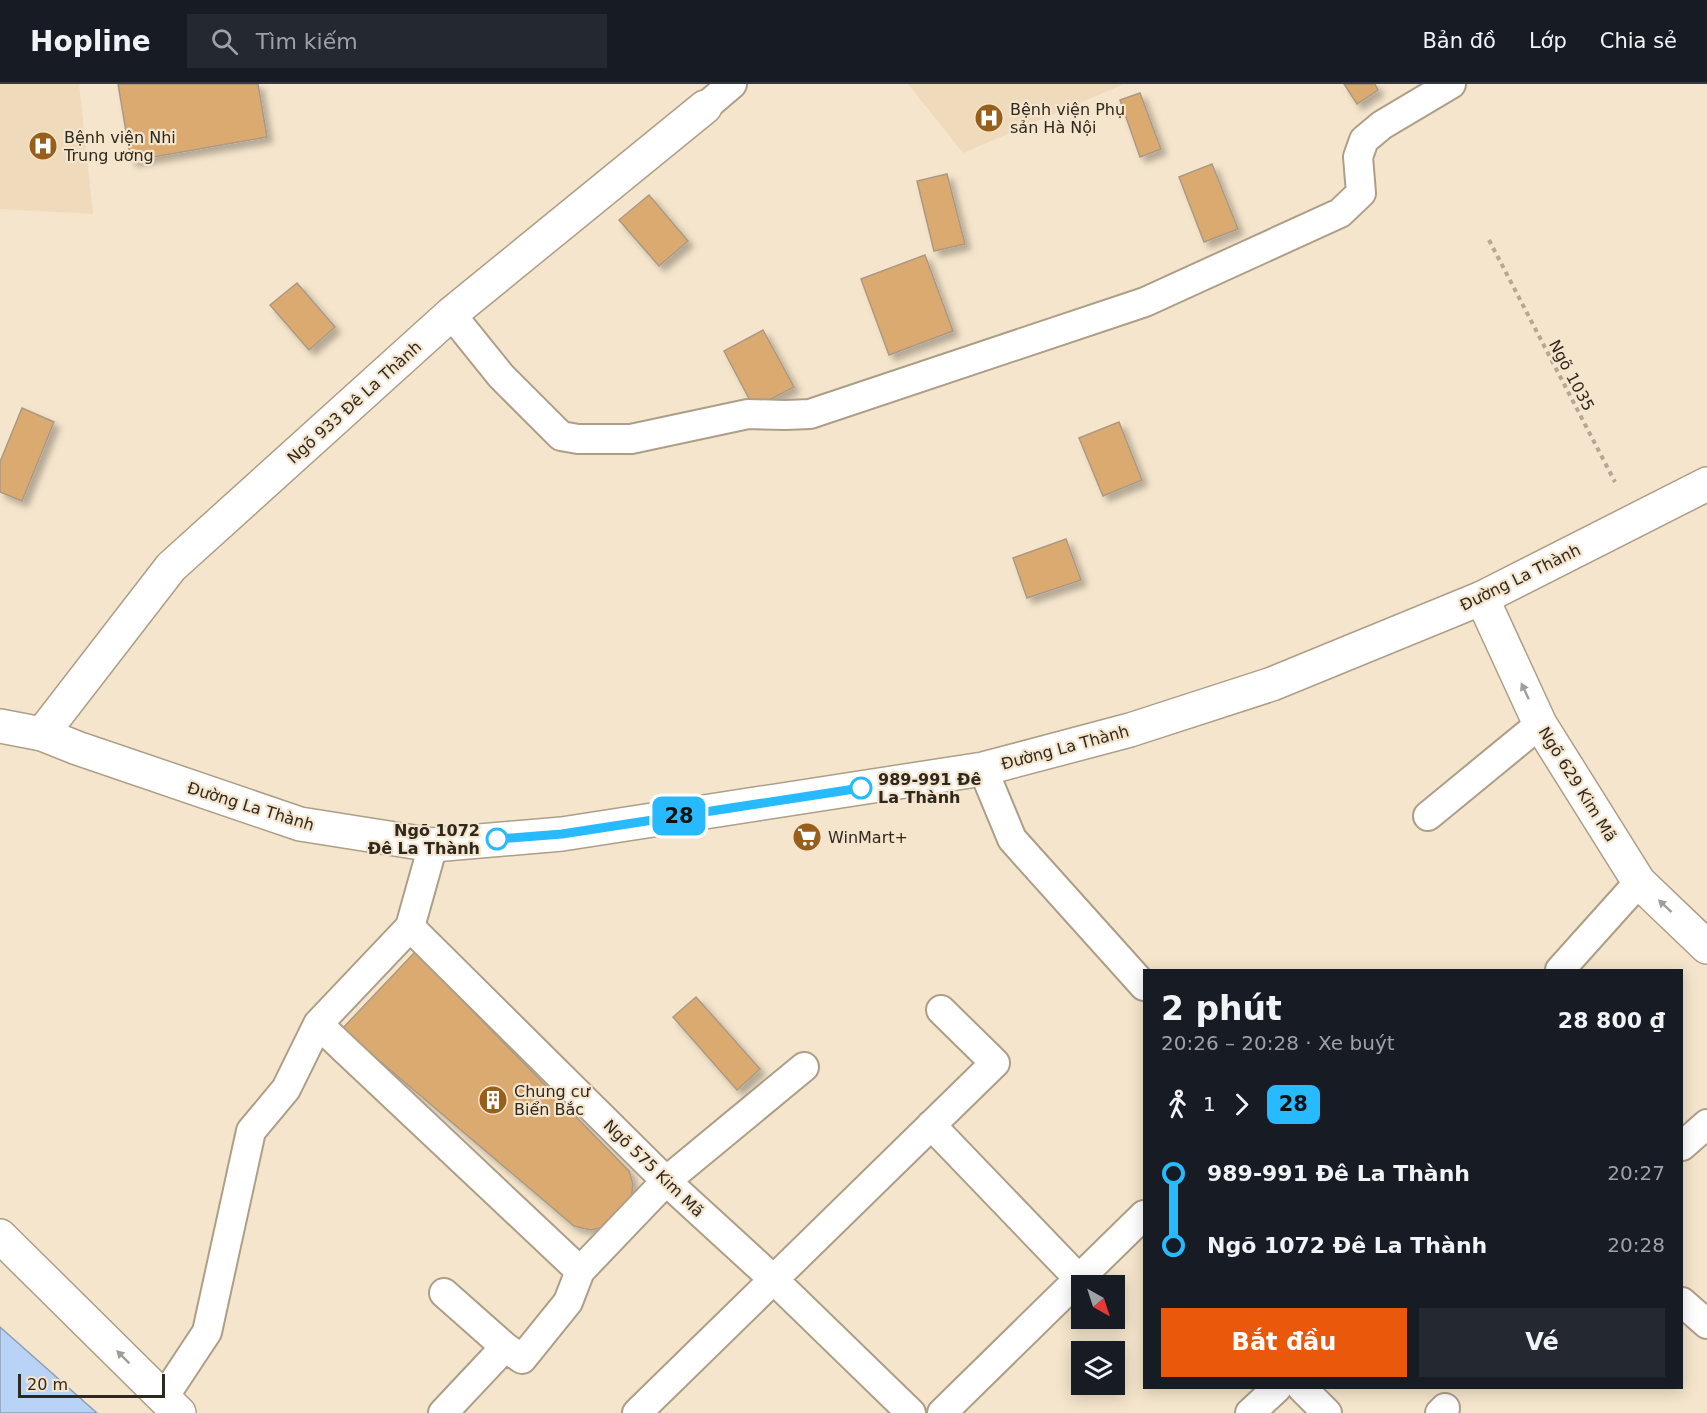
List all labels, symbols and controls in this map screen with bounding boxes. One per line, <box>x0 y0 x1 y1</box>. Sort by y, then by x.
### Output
search box <box>187 14 607 68</box>
text: Hopline <box>30 25 151 58</box>
icon: search <box>208 25 241 58</box>
text: Tìm kiếm <box>256 29 358 54</box>
text: Bản đồ <box>1422 29 1496 53</box>
text: Lớp <box>1529 29 1567 53</box>
text: Chia sẻ <box>1600 29 1677 53</box>
place label: Bệnh viện Phụ sản Hà Nội <box>1010 100 1125 137</box>
hospital icon: Bệnh viện Phụ sản Hà Nội <box>973 102 1005 134</box>
place label: Bệnh viện Nhi Trung ương <box>63 128 176 165</box>
hospital icon: Bệnh viện Nhi Trung ương <box>27 130 59 162</box>
street label: Ngõ 1035 <box>1545 336 1598 414</box>
street label: Ngõ 933 Đê La Thành <box>283 337 425 468</box>
street label: Đường La Thành <box>1457 540 1583 615</box>
one-way arrow <box>1521 682 1530 699</box>
street label: Đường La Thành <box>999 721 1131 774</box>
street label: Ngõ 629 Kim Mã <box>1535 723 1621 845</box>
place label: 989-991 Đê La Thành <box>878 770 981 807</box>
marker: 989-991 Đê La Thành <box>850 777 872 799</box>
street label: Đường La Thành <box>185 778 317 835</box>
line badge: 28 <box>652 796 706 836</box>
text: 28 <box>664 804 694 828</box>
place label: Ngõ 1072 Đê La Thành <box>368 821 480 858</box>
supermarket icon: WinMart+ <box>791 821 823 853</box>
marker: Ngõ 1072 Đê La Thành <box>486 828 508 850</box>
place label: WinMart+ <box>828 828 908 847</box>
one-way arrow <box>1658 900 1672 914</box>
text: 2 phút <box>1161 989 1282 1028</box>
text: 28 800 ₫ <box>1558 1008 1665 1033</box>
text: 20:26 – 20:28 · Xe buýt <box>1161 1031 1395 1055</box>
place label: Chung cư Biển Bắc <box>514 1082 591 1119</box>
building icon: Chung cư Biển Bắc <box>477 1084 509 1116</box>
icon: walk <box>1161 1088 1194 1121</box>
icon: forward <box>1225 1088 1258 1121</box>
text: 1 <box>1203 1092 1216 1116</box>
text: 28 <box>1279 1092 1308 1116</box>
street label: Ngõ 575 Kim Mã <box>600 1116 708 1221</box>
text: 989-991 Đê La Thành <box>1207 1161 1470 1186</box>
text: 20:27 <box>1607 1161 1665 1185</box>
text: Ngõ 1072 Đê La Thành <box>1207 1233 1487 1258</box>
text: 20:28 <box>1607 1233 1665 1257</box>
north arrow <box>1071 1275 1125 1329</box>
map controls <box>1071 1275 1125 1395</box>
button: Bắt đầu <box>1161 1308 1407 1377</box>
button: Vé <box>1419 1308 1665 1377</box>
button: layers <box>1071 1341 1125 1395</box>
one-way arrow <box>115 1350 130 1364</box>
scale bar <box>18 1371 165 1398</box>
text: 20 m <box>27 1375 68 1394</box>

